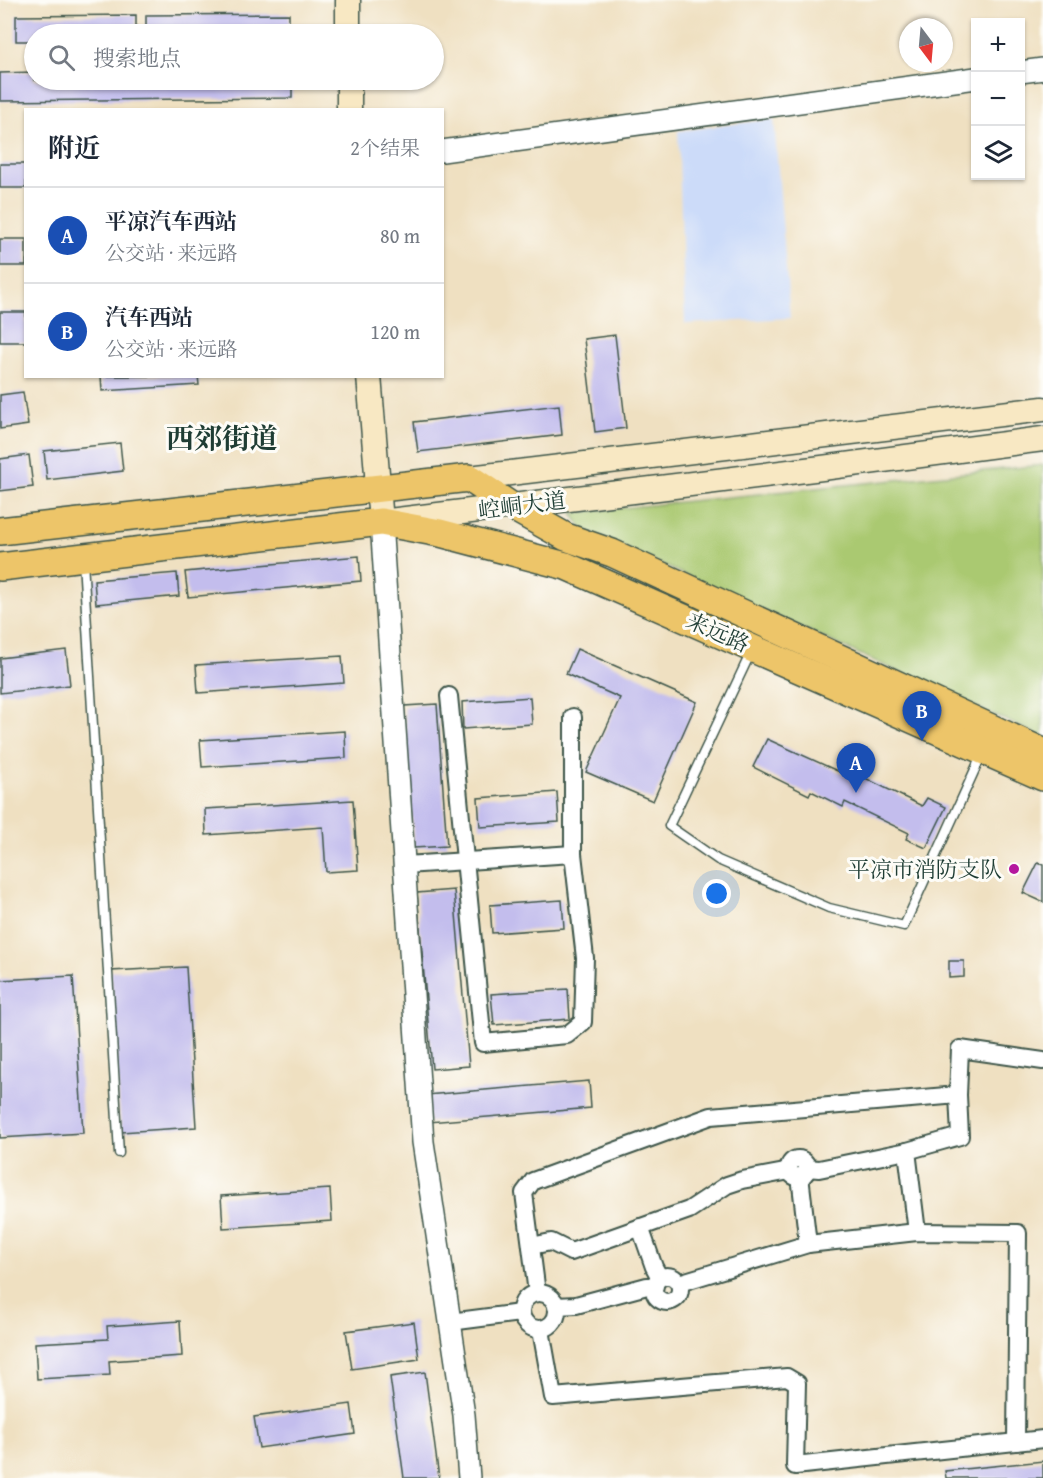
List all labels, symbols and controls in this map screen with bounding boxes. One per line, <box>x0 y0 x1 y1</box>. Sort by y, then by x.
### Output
north arrow <box>899 18 953 72</box>
map controls <box>971 18 1025 180</box>
button: + <box>971 18 1025 72</box>
search box <box>24 24 444 90</box>
icon: search <box>45 41 78 74</box>
text: 搜索地点 <box>93 42 181 74</box>
button: − <box>971 72 1025 126</box>
button: layers <box>971 126 1025 180</box>
text: 附近 <box>48 128 100 167</box>
text: 2个结果 <box>350 133 420 162</box>
text: 平凉汽车西站 <box>105 205 237 237</box>
text: A <box>61 221 74 250</box>
text: 80 m <box>380 221 420 250</box>
text: 公交站 · 来远路 <box>105 238 237 267</box>
text: 汽车西站 <box>105 301 193 333</box>
text: B <box>61 317 74 346</box>
text: 120 m <box>370 317 420 346</box>
text: 公交站 · 来远路 <box>105 334 237 363</box>
district label: 西郊街道 <box>166 417 278 458</box>
street label: 崆峒大道 <box>476 484 568 526</box>
street label: 来远路 <box>681 604 755 660</box>
pin: B <box>902 692 942 741</box>
pin: A <box>836 744 876 793</box>
place label: 平凉市消防支队 <box>848 853 1002 885</box>
marker: 平凉市消防支队 <box>1007 862 1021 876</box>
your location <box>702 879 731 908</box>

